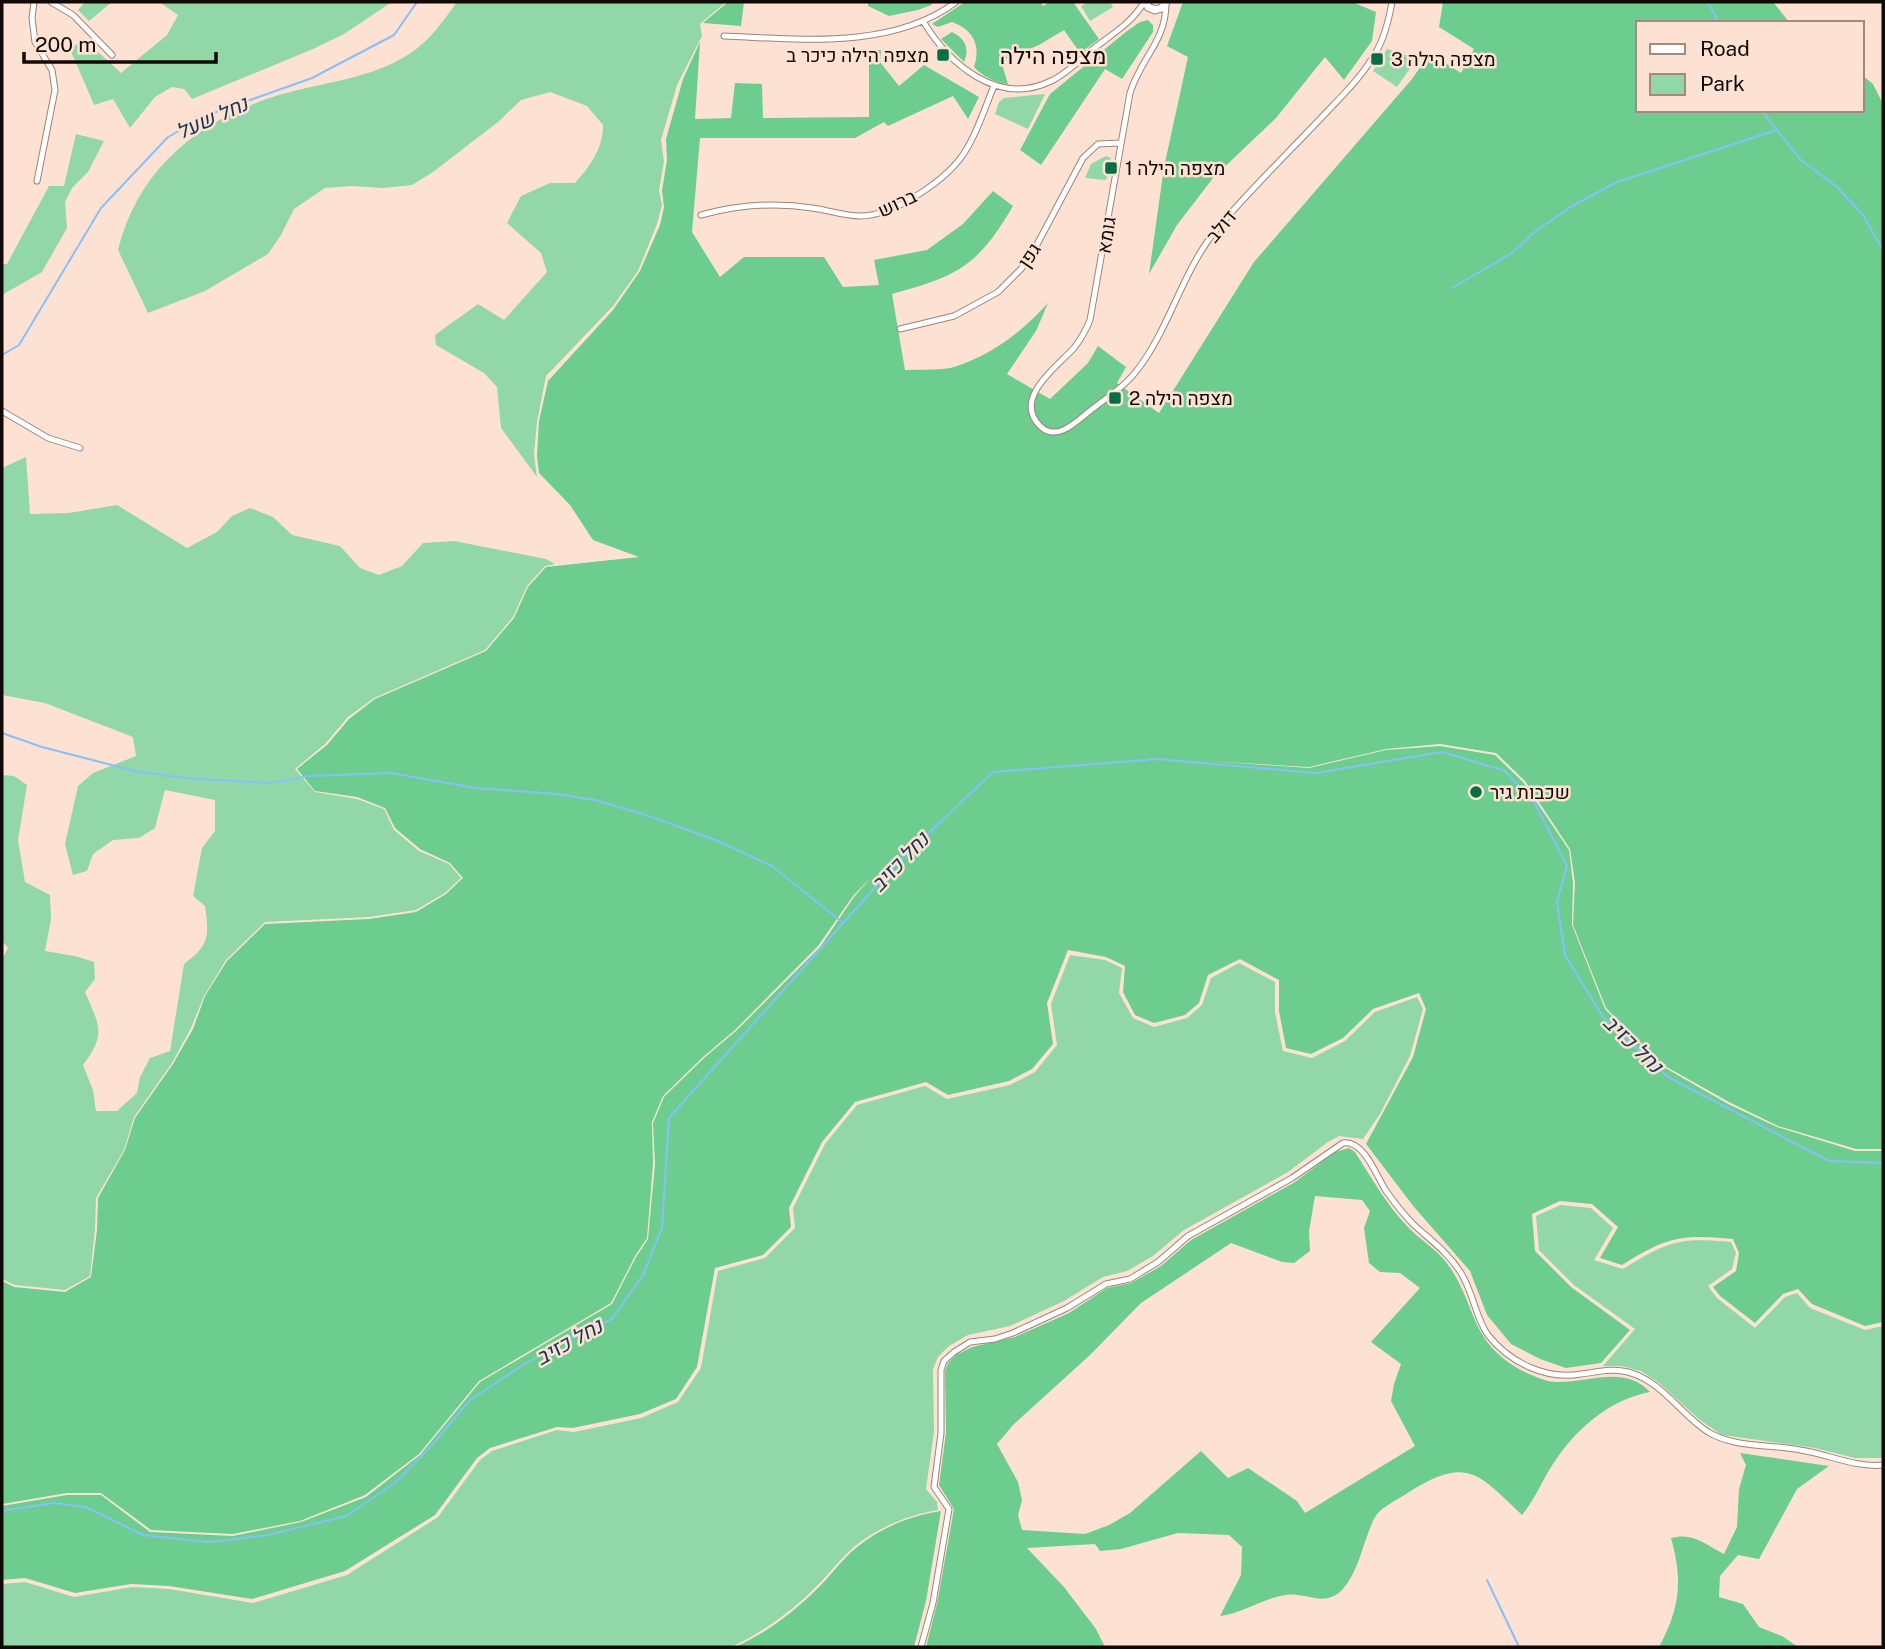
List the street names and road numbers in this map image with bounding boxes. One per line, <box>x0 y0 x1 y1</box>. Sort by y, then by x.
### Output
street label: ברוש <box>874 185 920 221</box>
street label: דולב <box>1201 205 1241 247</box>
street label: גומא <box>1092 215 1120 255</box>
street label: גפן <box>1013 239 1045 271</box>

